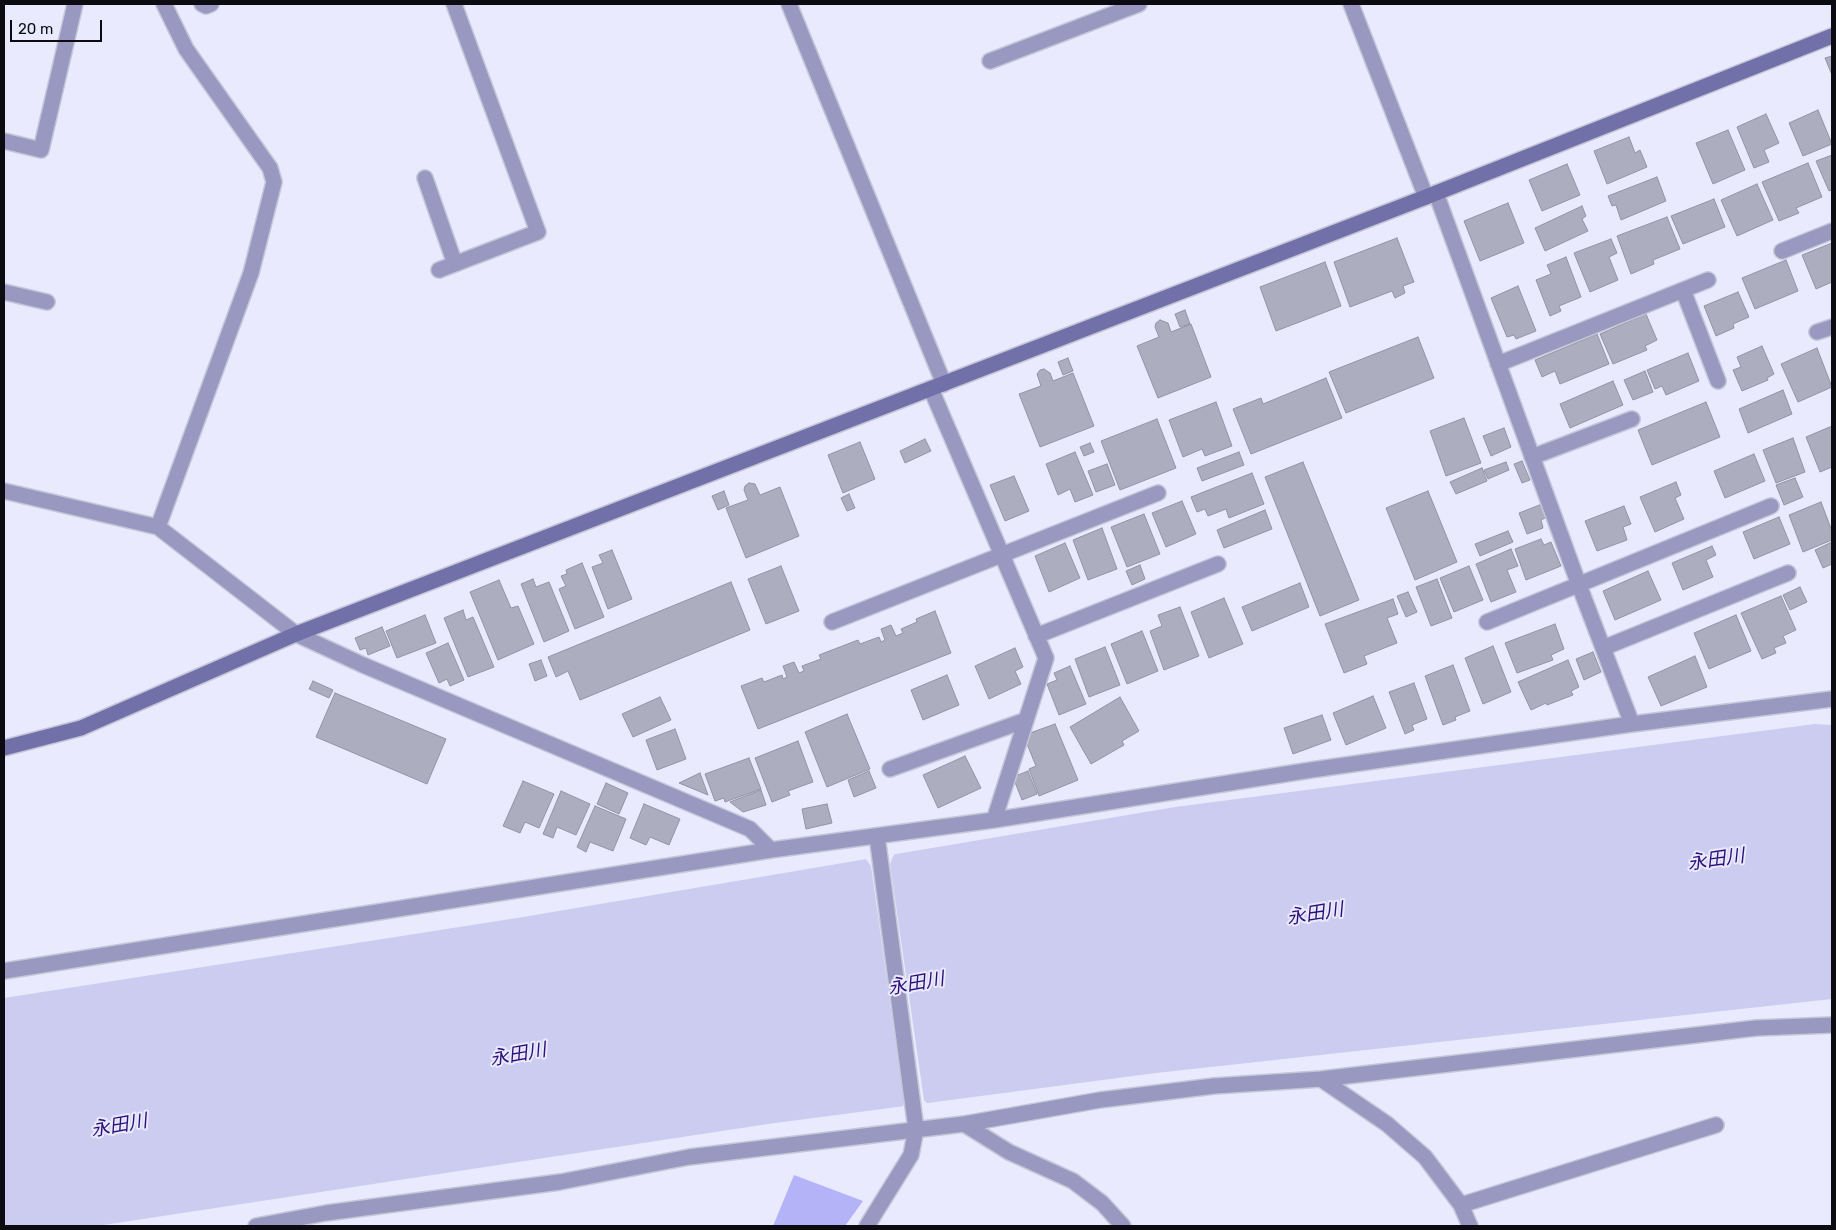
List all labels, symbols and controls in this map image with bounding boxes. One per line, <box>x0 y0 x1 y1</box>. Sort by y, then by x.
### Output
scale bar <box>12 10 105 42</box>
text: 20 m <box>18 20 53 38</box>
water label: 永田川 <box>1686 845 1746 875</box>
water label: 永田川 <box>1285 898 1345 930</box>
water label: 永田川 <box>886 968 946 1000</box>
water label: 永田川 <box>488 1039 548 1071</box>
water label: 永田川 <box>89 1110 149 1142</box>

